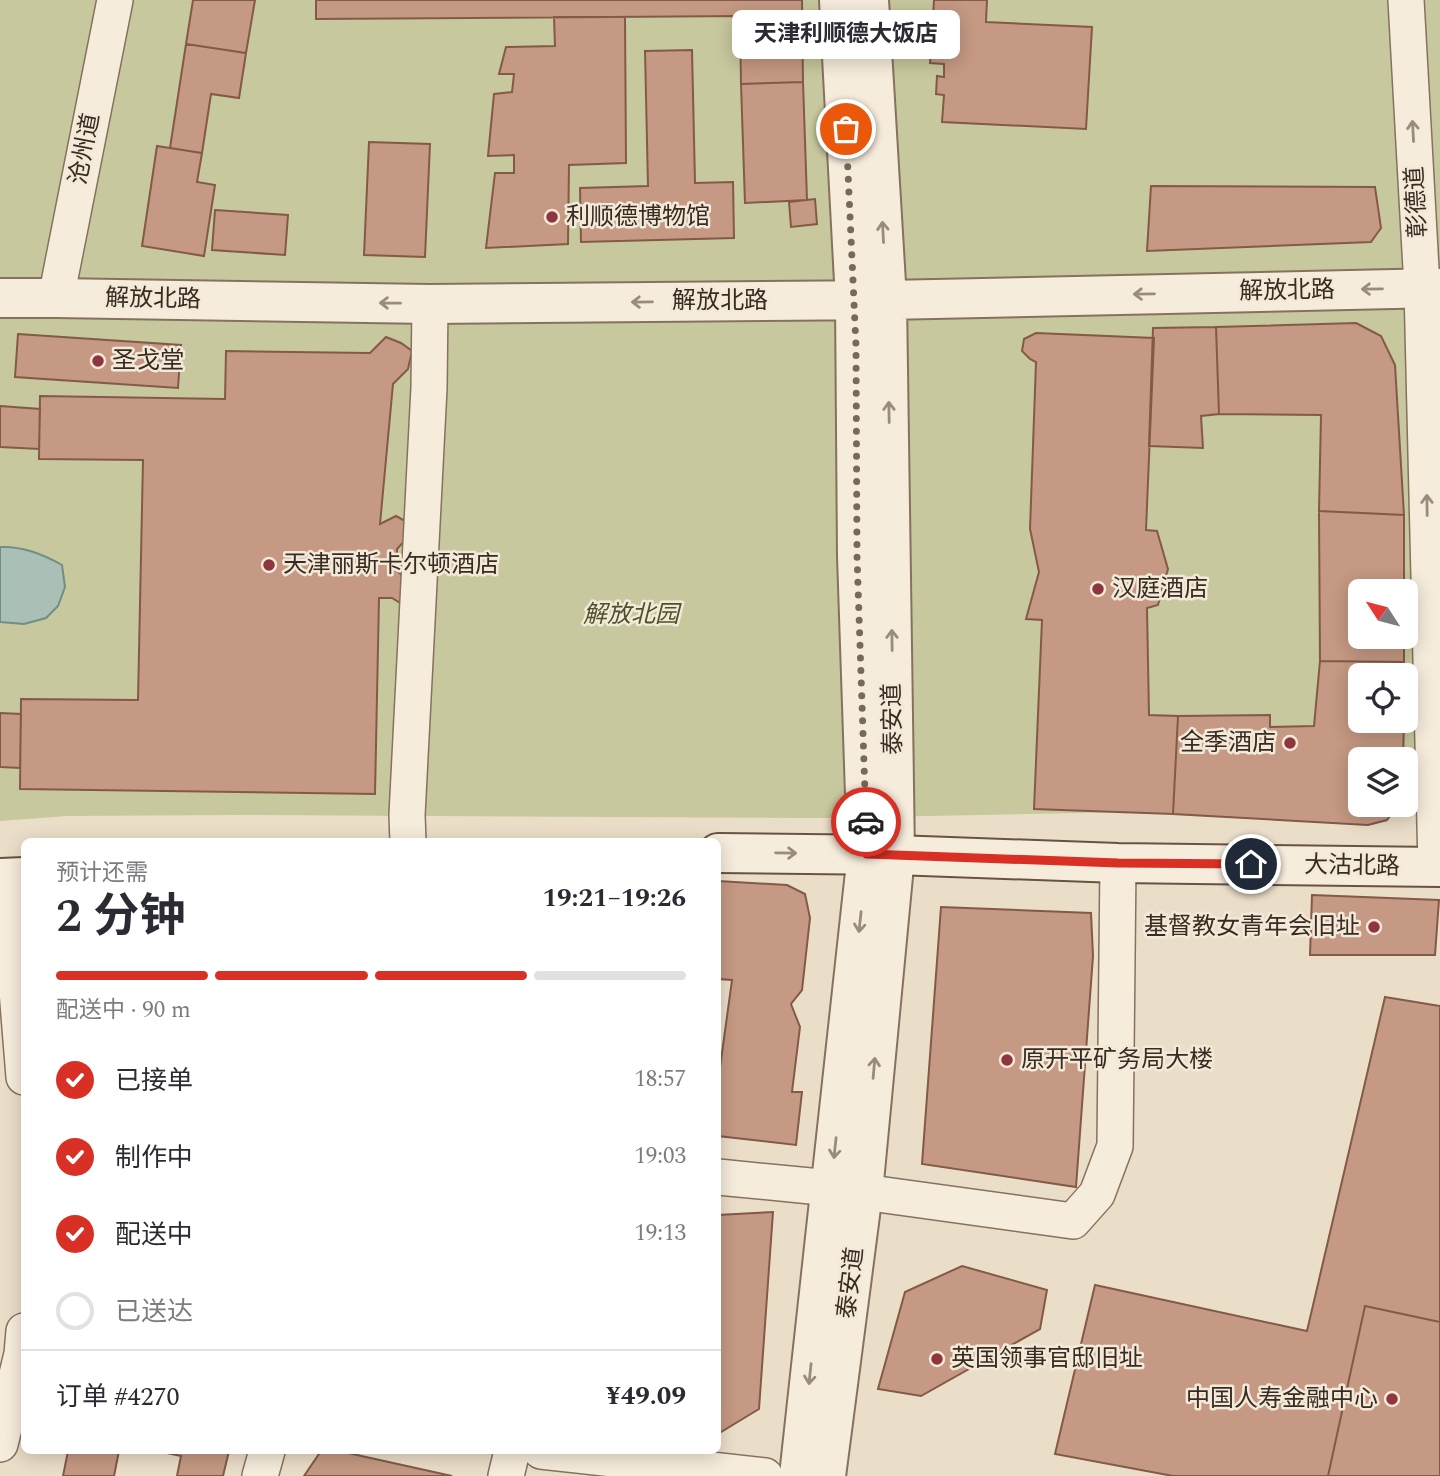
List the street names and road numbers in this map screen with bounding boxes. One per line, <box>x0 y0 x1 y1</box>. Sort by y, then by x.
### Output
street label: 沧州道 <box>60 110 110 188</box>
street label: 彰德道 <box>1397 165 1437 239</box>
street label: 解放北路 <box>1239 272 1335 310</box>
street label: 解放北路 <box>105 280 201 318</box>
street label: 解放北路 <box>672 283 768 319</box>
street label: 泰安道 <box>874 683 912 755</box>
street label: 大沽北路 <box>1304 847 1400 885</box>
street label: 泰安道 <box>829 1245 873 1321</box>

